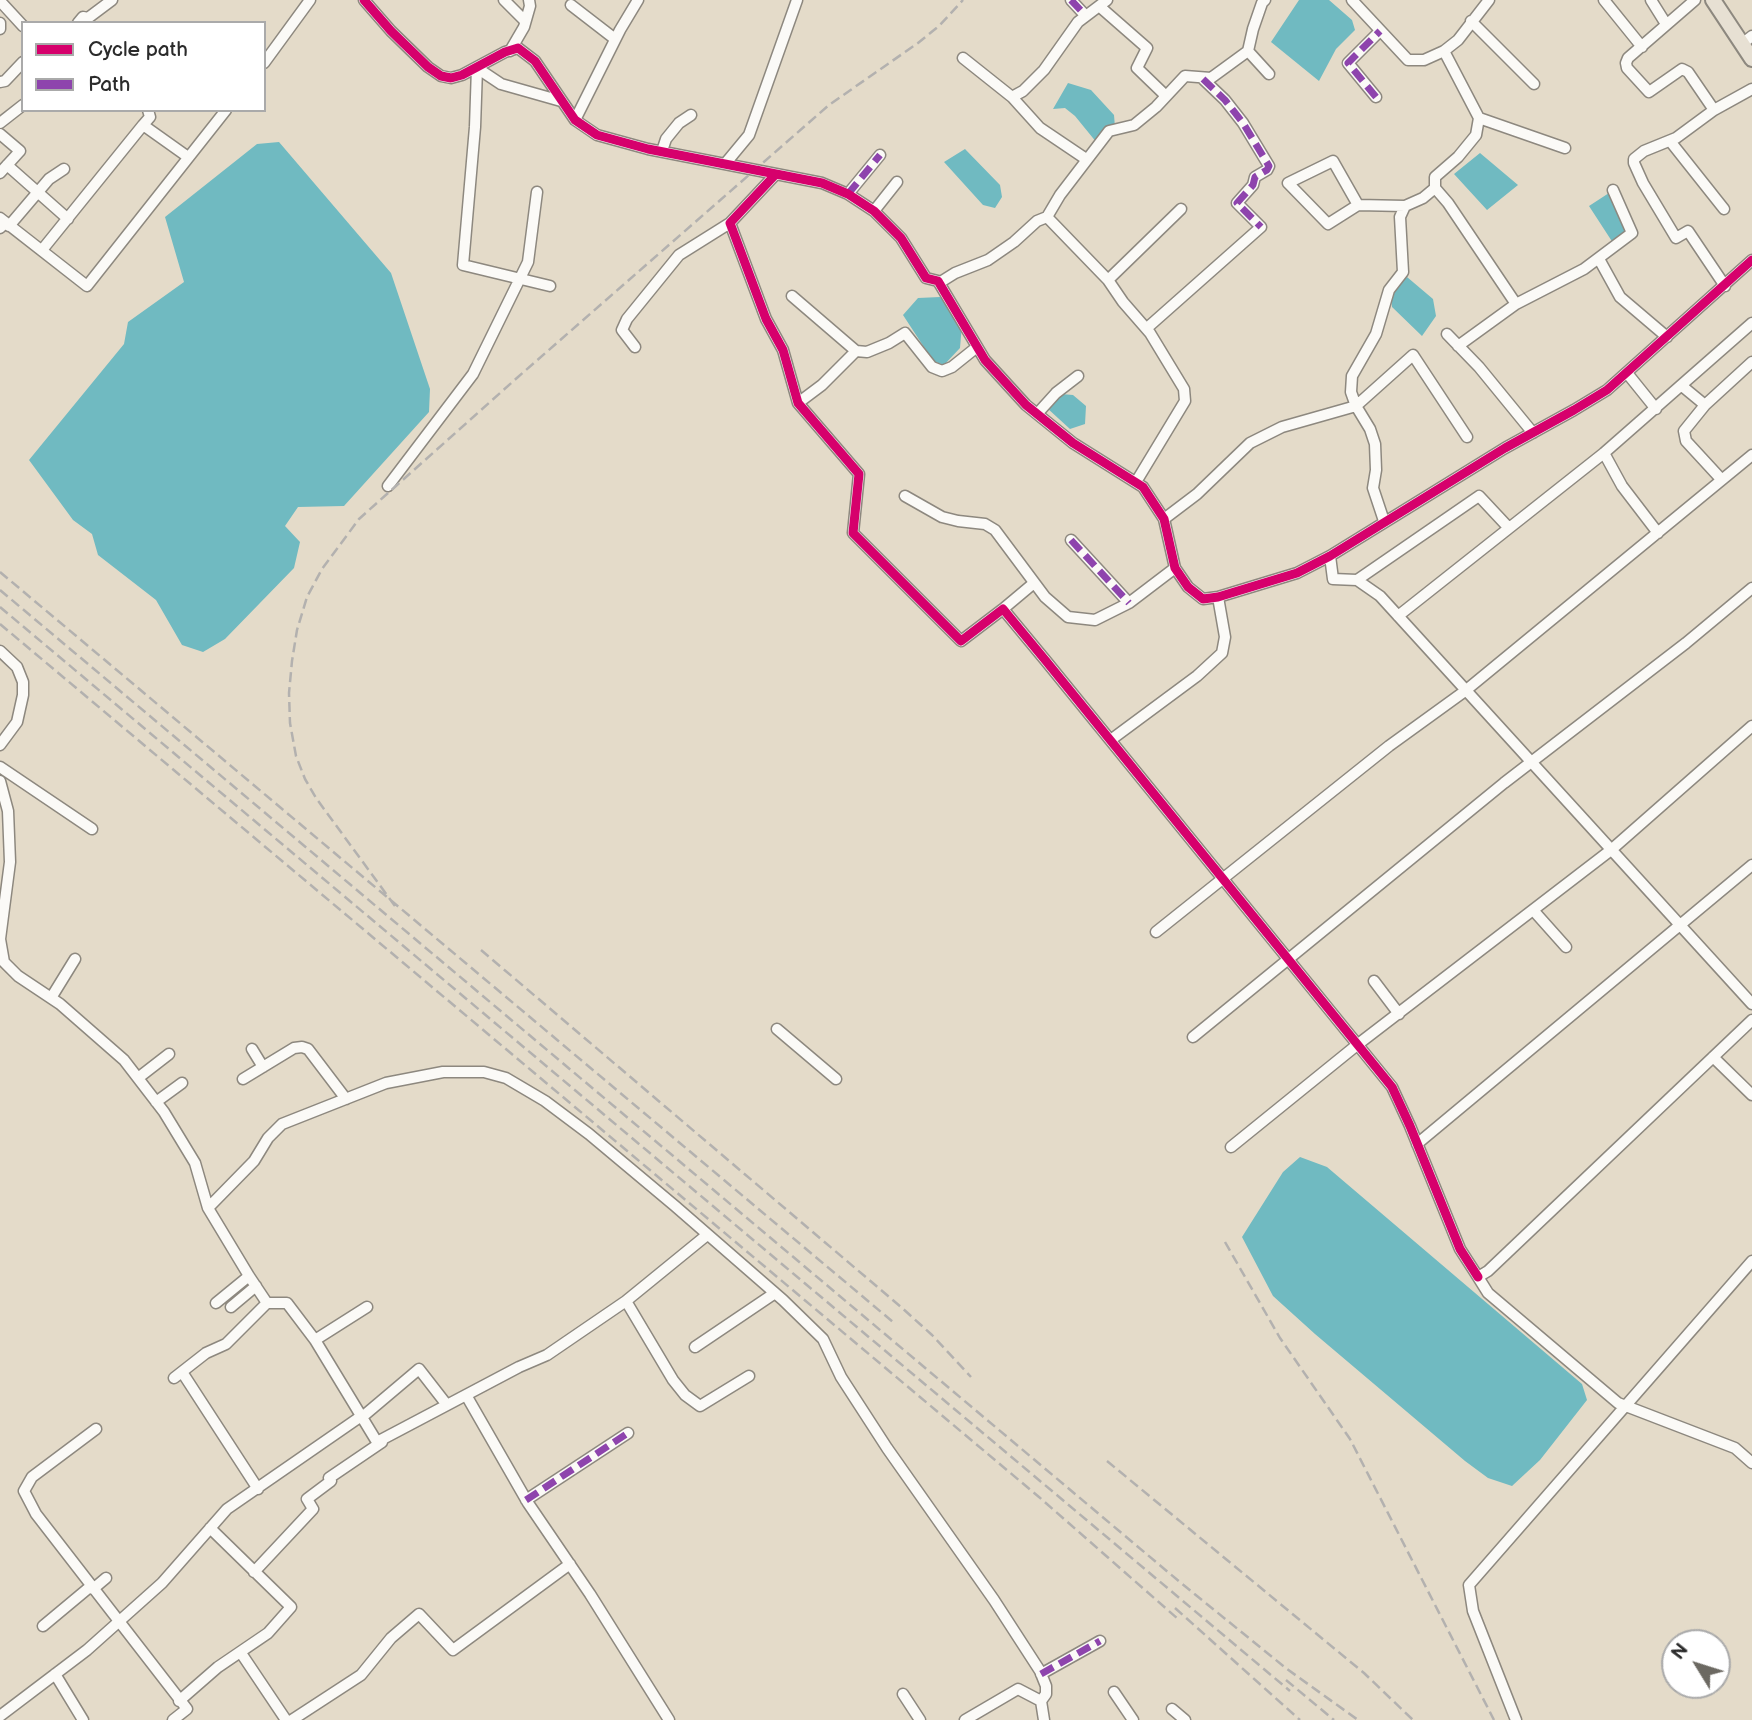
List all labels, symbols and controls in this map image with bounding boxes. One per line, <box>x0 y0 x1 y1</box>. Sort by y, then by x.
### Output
legend <box>21 21 266 112</box>
text: Cycle path <box>88 37 188 62</box>
text: Path <box>88 72 130 97</box>
north arrow <box>1661 1629 1731 1699</box>
text: N <box>1667 1639 1694 1665</box>

